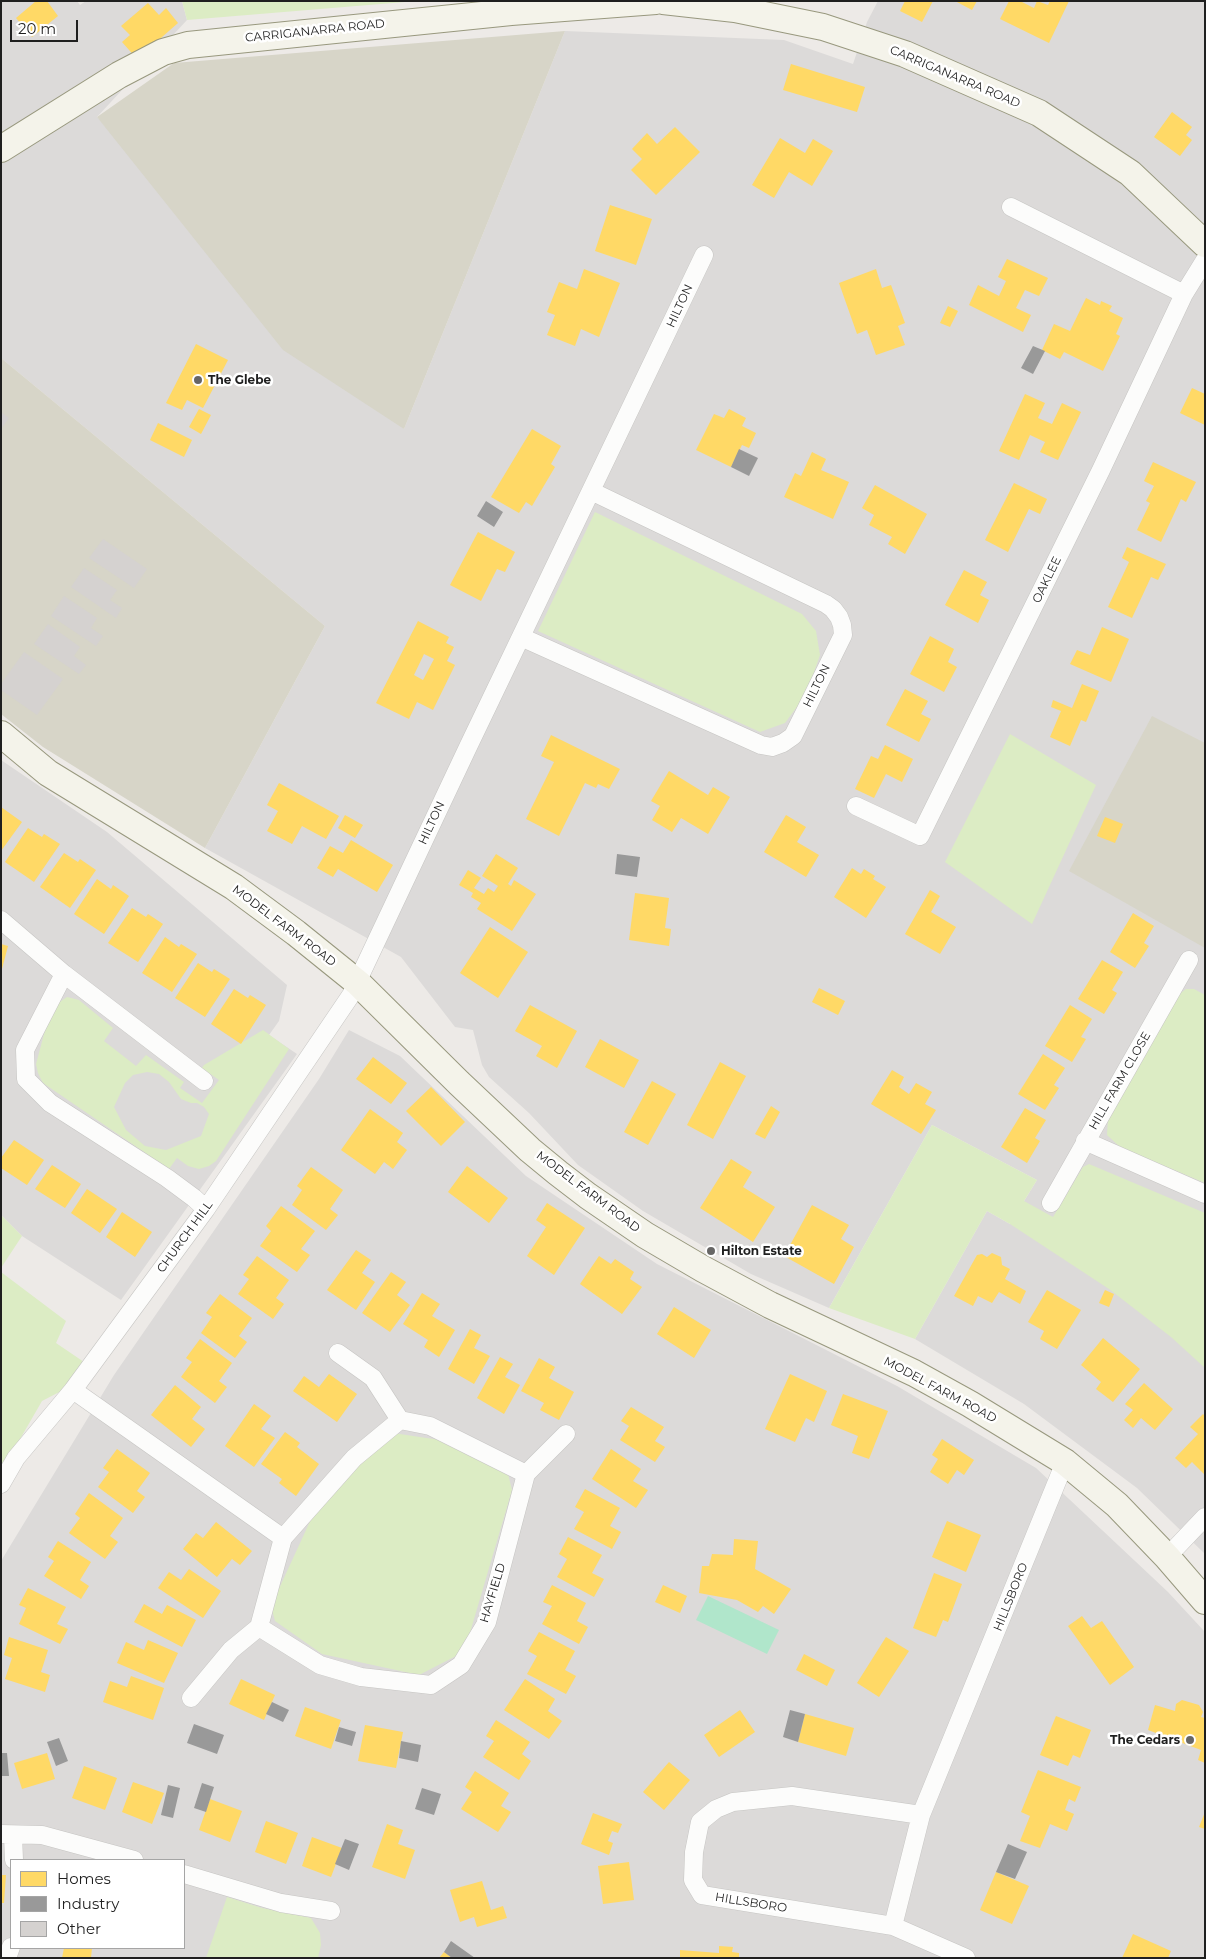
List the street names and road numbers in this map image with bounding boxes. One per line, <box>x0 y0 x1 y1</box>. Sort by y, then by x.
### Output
street label: CARRIGANARRA ROAD <box>244 17 386 45</box>
street label: CARRIGANARRA ROAD <box>888 43 1022 111</box>
street label: HILTON <box>664 282 696 330</box>
street label: OAKLEE <box>1030 554 1064 606</box>
street label: HILTON <box>800 662 834 710</box>
street label: HILTON <box>416 799 448 847</box>
street label: MODEL FARM ROAD <box>229 882 339 970</box>
street label: HILL FARM CLOSE <box>1086 1029 1154 1133</box>
street label: MODEL FARM ROAD <box>533 1148 643 1236</box>
street label: CHURCH HILL <box>154 1198 216 1276</box>
street label: MODEL FARM ROAD <box>881 1354 999 1426</box>
street label: HILLSBORO <box>991 1561 1031 1633</box>
street label: HAYFIELD <box>477 1562 509 1624</box>
street label: HILLSBORO <box>714 1890 788 1916</box>

